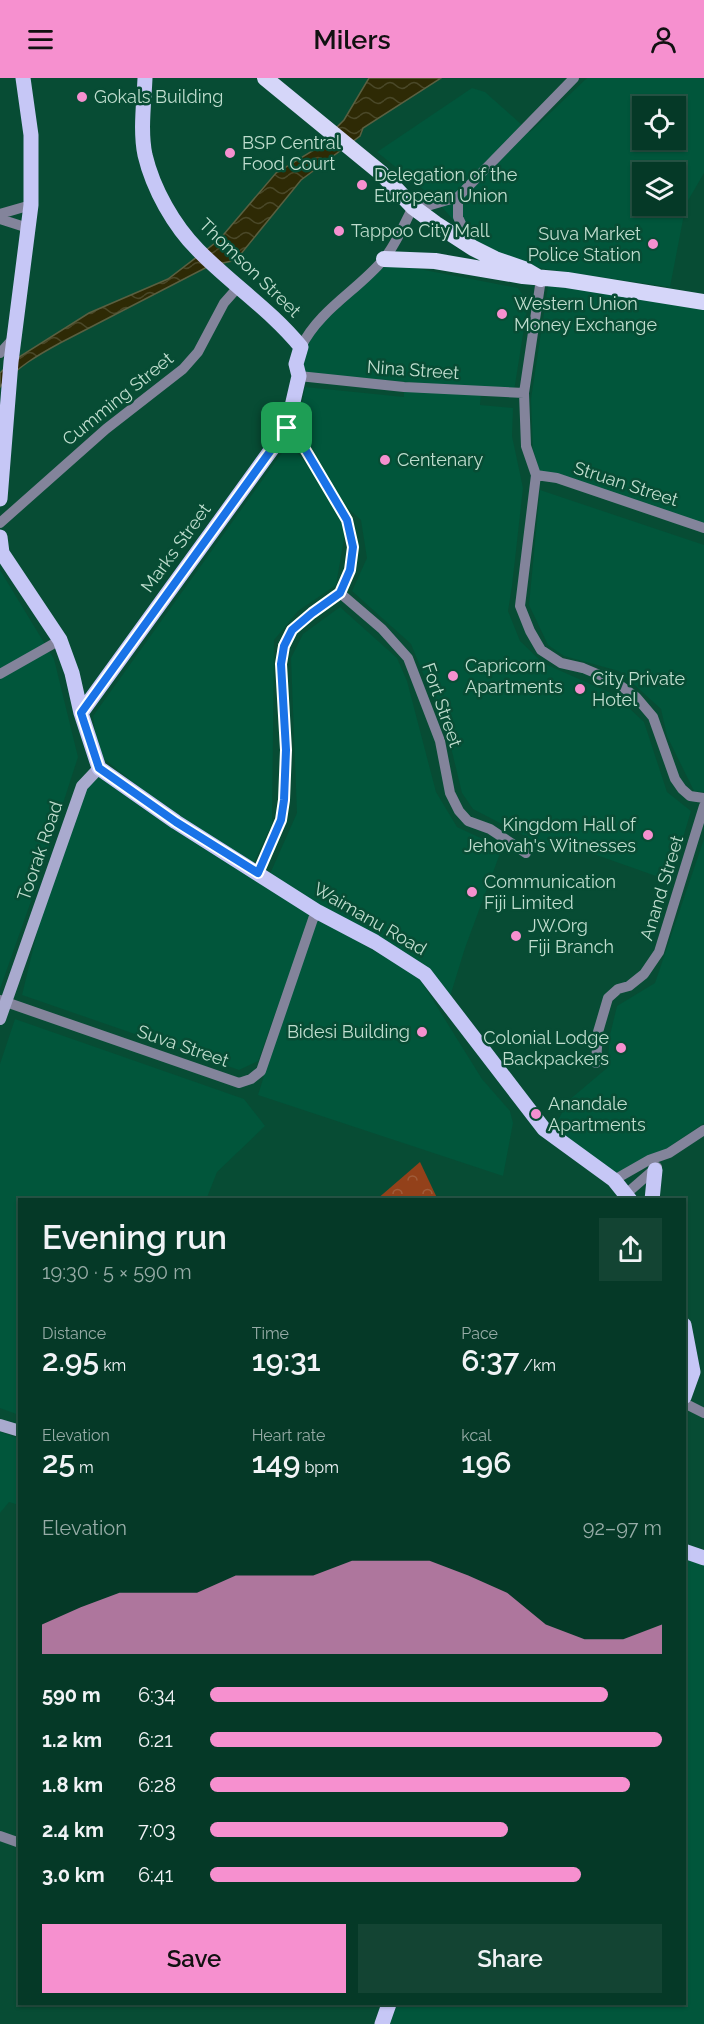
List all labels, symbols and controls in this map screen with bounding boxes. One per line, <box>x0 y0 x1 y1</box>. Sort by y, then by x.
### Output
icon: menu <box>24 23 57 56</box>
icon: person <box>647 23 680 56</box>
text: Milers <box>313 24 391 55</box>
place label: Gokals Building <box>94 86 223 107</box>
marker: Gokals Building <box>75 90 89 104</box>
map controls <box>632 96 686 216</box>
button: locate <box>632 96 686 150</box>
place label: BSP Central Food Court <box>242 132 341 174</box>
marker: BSP Central Food Court <box>223 146 237 160</box>
button: layers <box>632 162 686 216</box>
place label: Delegation of the European Union <box>374 164 518 206</box>
marker: Delegation of the European Union <box>355 178 369 192</box>
street label: Thomson Street <box>195 214 306 321</box>
place label: Tappoo City Mall <box>351 220 490 241</box>
place label: Suva Market Police Station <box>528 223 641 265</box>
marker: Tappoo City Mall <box>332 224 346 238</box>
marker: Suva Market Police Station <box>646 237 660 251</box>
place label: Western Union Money Exchange <box>514 293 657 335</box>
marker: Western Union Money Exchange <box>495 307 509 321</box>
street label: Cumming Street <box>58 348 177 450</box>
street label: Nina Street <box>366 356 460 383</box>
pin <box>261 402 312 453</box>
icon: arrive <box>270 411 303 444</box>
place label: Centenary <box>397 449 483 470</box>
marker: Centenary <box>378 453 392 467</box>
street label: Struan Street <box>571 457 681 510</box>
street label: Marks Street <box>136 499 215 596</box>
place label: Capricorn Apartments <box>465 655 563 697</box>
street label: Fort Street <box>418 660 467 750</box>
place label: City Private Hotel <box>592 668 686 710</box>
marker: Capricorn Apartments <box>446 669 460 683</box>
marker: City Private Hotel <box>573 682 587 696</box>
street label: Toorak Road <box>13 798 66 903</box>
place label: Kingdom Hall of Jehovah's Witnesses <box>464 814 637 856</box>
marker: Kingdom Hall of Jehovah's Witnesses <box>641 828 655 842</box>
street label: Anand Street <box>636 833 687 943</box>
place label: Communication Fiji Limited <box>484 871 616 913</box>
street label: Waimanu Road <box>310 878 430 959</box>
marker: Communication Fiji Limited <box>465 885 479 899</box>
place label: JW.Org Fiji Branch <box>528 915 614 957</box>
marker: JW.Org Fiji Branch <box>509 929 523 943</box>
street label: Suva Street <box>135 1020 232 1071</box>
place label: Bidesi Building <box>287 1021 410 1042</box>
marker: Bidesi Building <box>415 1025 429 1039</box>
place label: Colonial Lodge Backpackers <box>483 1027 609 1069</box>
marker: Colonial Lodge Backpackers <box>614 1041 628 1055</box>
place label: Anandale Apartments <box>548 1093 646 1135</box>
marker: Anandale Apartments <box>529 1107 543 1121</box>
text: Evening run <box>42 1218 227 1257</box>
button: share <box>599 1218 662 1281</box>
text: 19:30 · 5 × 590 m <box>42 1260 192 1284</box>
text: Distance <box>42 1324 106 1343</box>
text: Time <box>252 1324 289 1343</box>
text: Pace <box>461 1324 498 1343</box>
text: 2.95 <box>42 1343 99 1378</box>
text: 19:31 <box>252 1343 321 1378</box>
text: 6:37 <box>461 1343 519 1378</box>
text: km <box>99 1356 126 1375</box>
text: /km <box>519 1356 556 1375</box>
text: Elevation <box>42 1426 110 1445</box>
text: Heart rate <box>252 1426 325 1445</box>
text: kcal <box>461 1426 491 1445</box>
text: 25 <box>42 1445 75 1480</box>
text: 149 <box>252 1445 300 1480</box>
text: 196 <box>461 1445 511 1480</box>
text: m <box>75 1458 94 1477</box>
text: bpm <box>300 1458 339 1477</box>
text: Elevation <box>42 1516 127 1540</box>
text: 92–97 m <box>583 1516 662 1540</box>
text: 590 m <box>42 1683 101 1707</box>
text: 6:34 <box>138 1683 175 1707</box>
text: 1.2 km <box>42 1728 102 1752</box>
text: 6:21 <box>138 1728 173 1752</box>
text: 1.8 km <box>42 1773 103 1797</box>
text: 6:28 <box>138 1773 176 1797</box>
text: 2.4 km <box>42 1818 104 1842</box>
text: 7:03 <box>138 1818 175 1842</box>
text: 3.0 km <box>42 1863 105 1887</box>
text: 6:41 <box>138 1863 173 1887</box>
button: Save <box>42 1924 346 1993</box>
button: Share <box>358 1924 662 1993</box>

